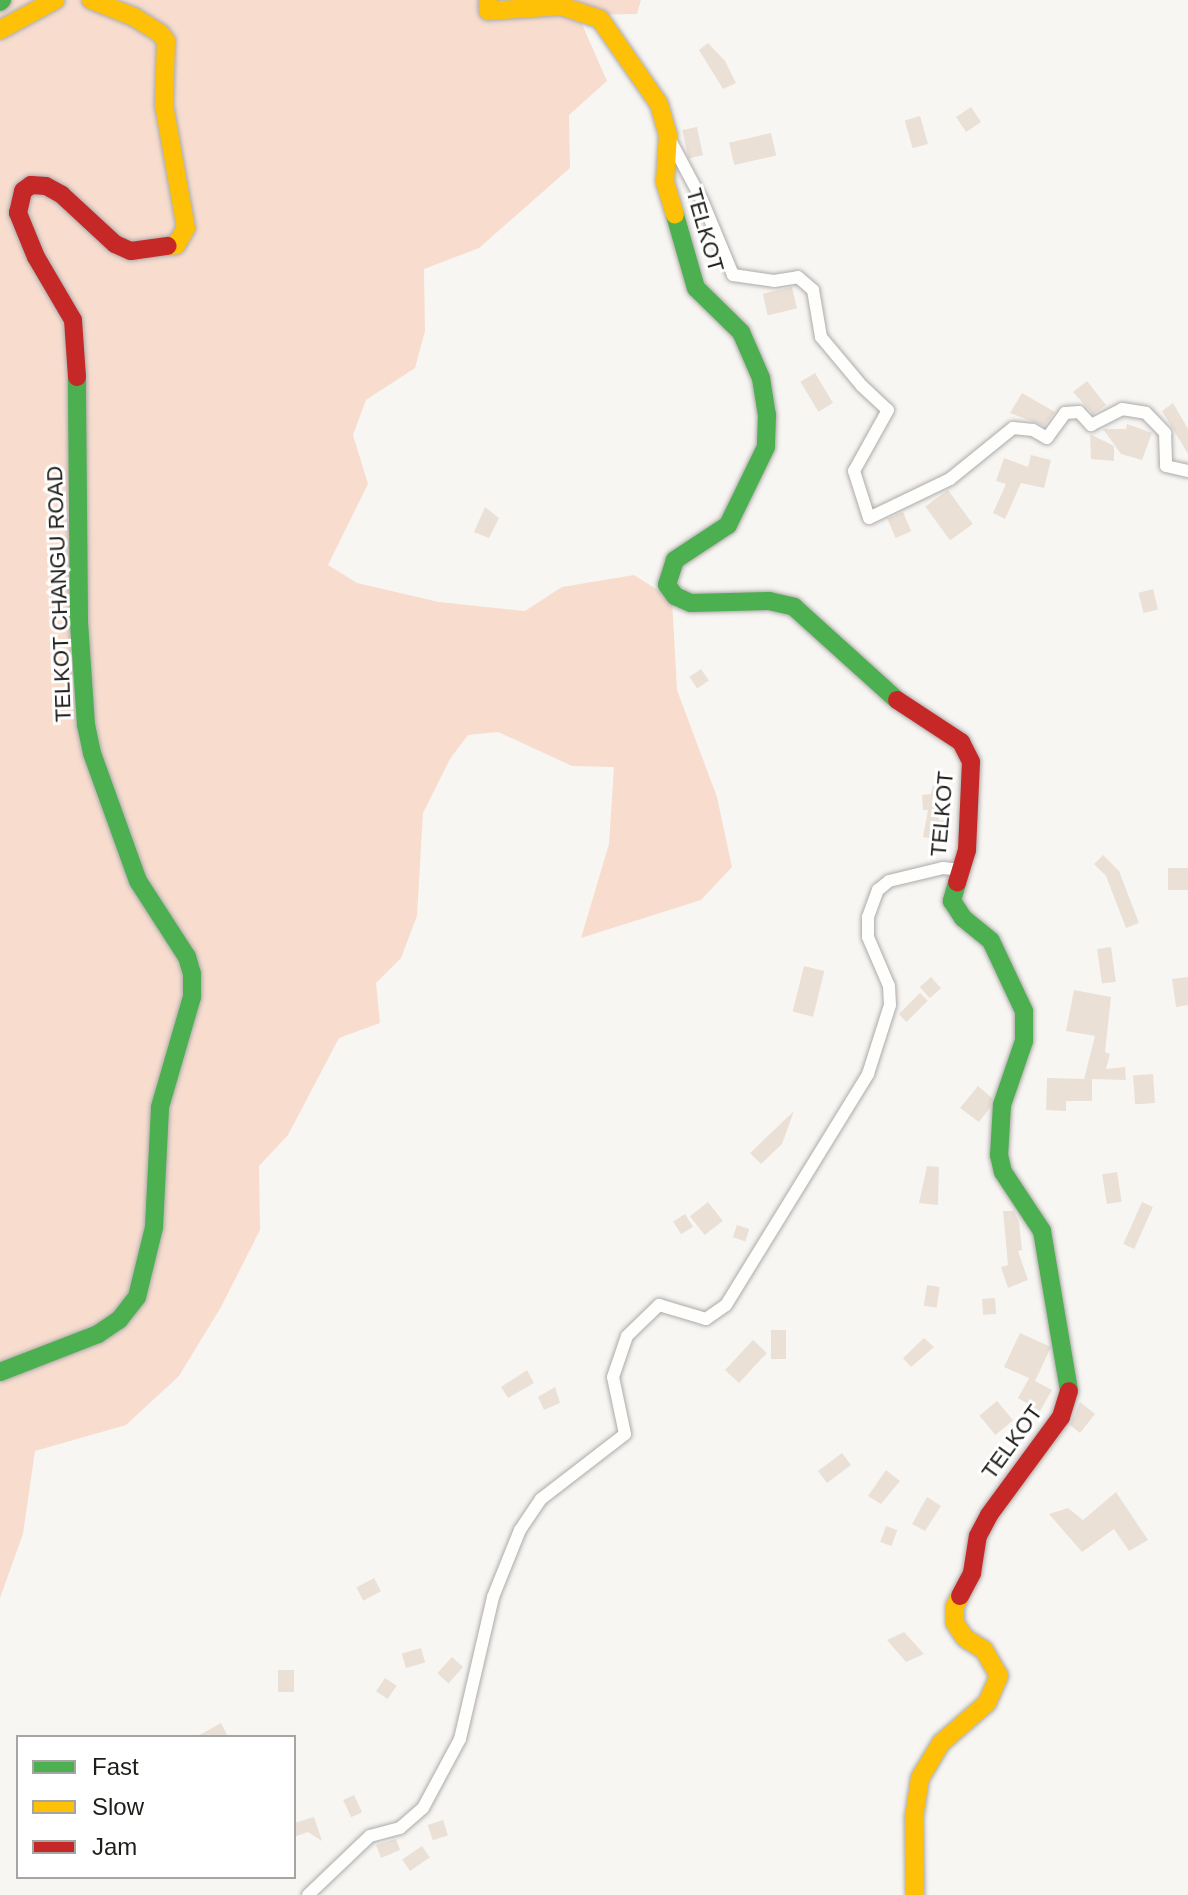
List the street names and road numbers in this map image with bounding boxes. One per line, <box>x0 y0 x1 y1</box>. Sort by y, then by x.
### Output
street label: TELKOT <box>681 185 729 275</box>
street label: TELKOT CHANGU ROAD <box>41 465 77 723</box>
street label: TELKOT <box>925 770 959 858</box>
street label: TELKOT <box>976 1400 1048 1484</box>

